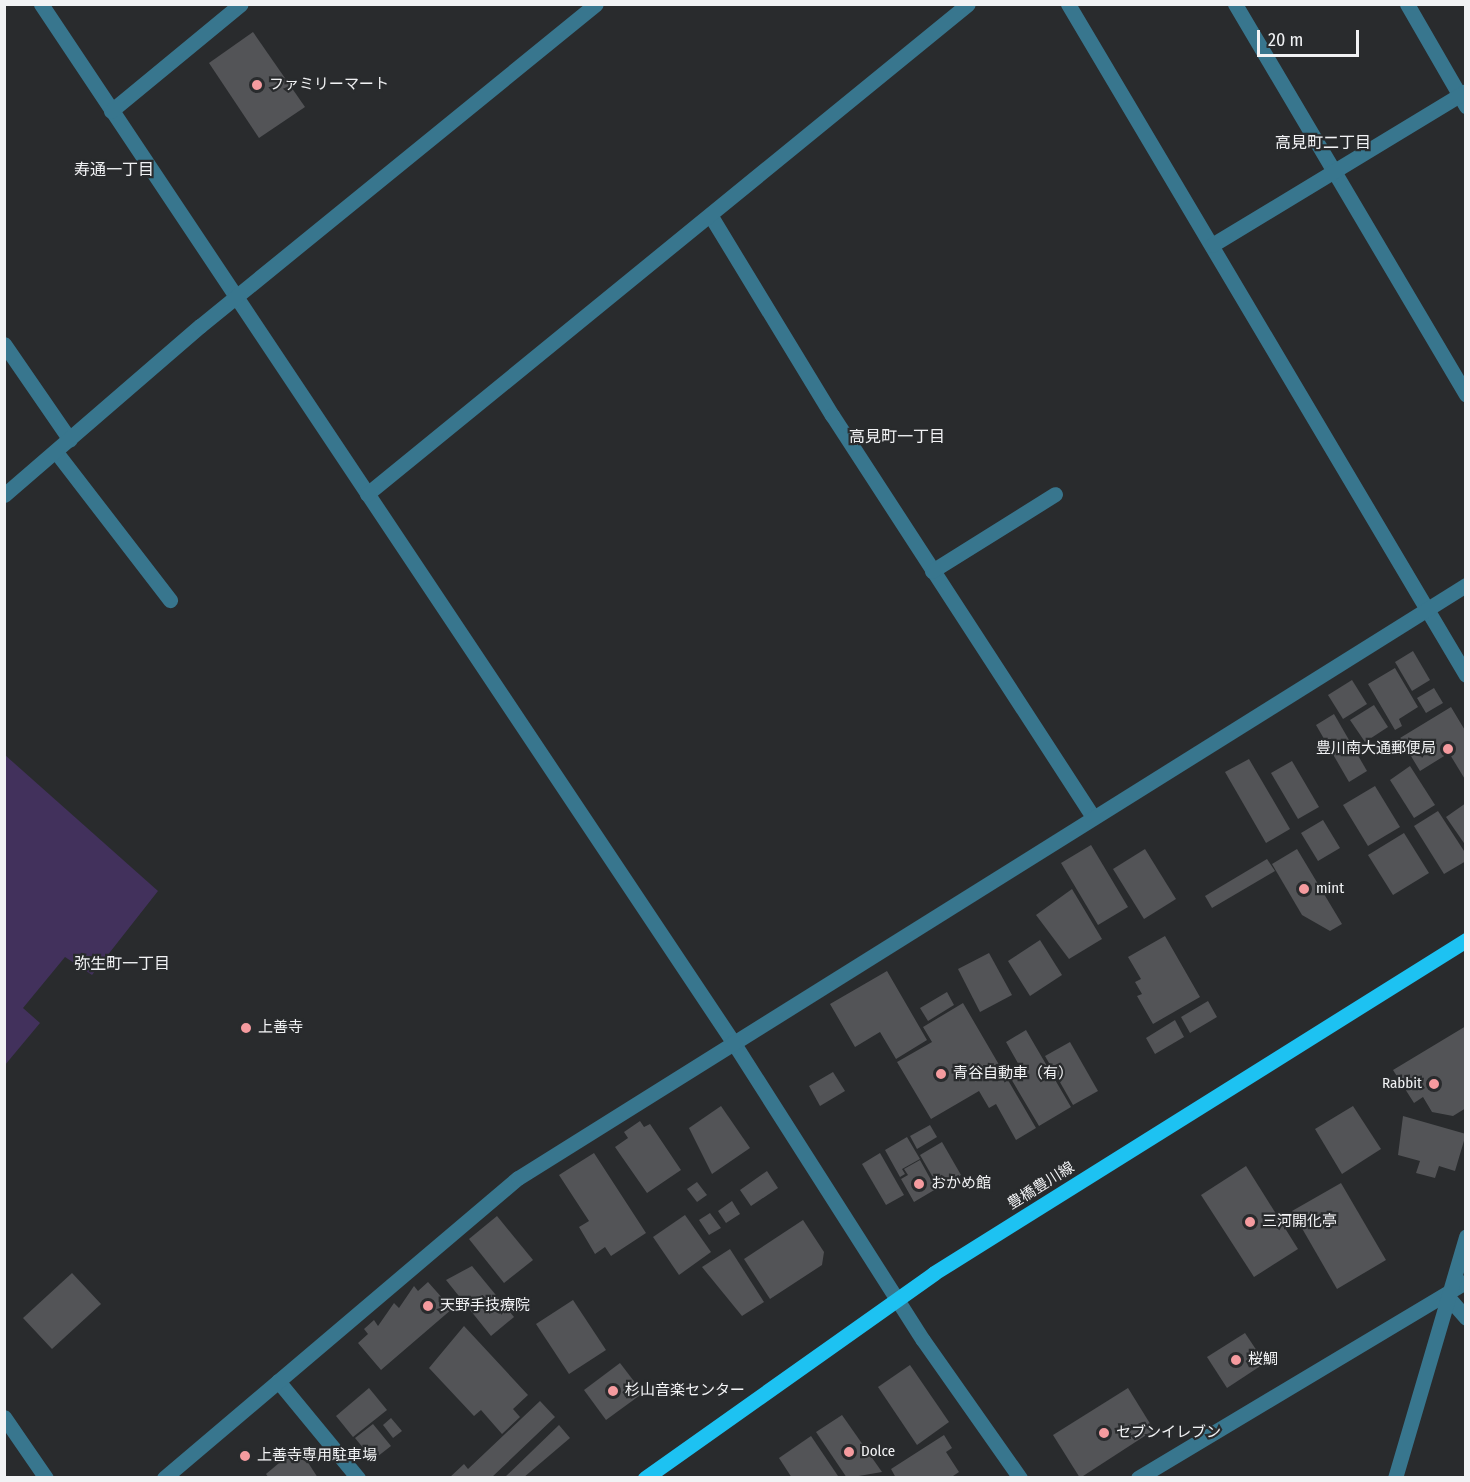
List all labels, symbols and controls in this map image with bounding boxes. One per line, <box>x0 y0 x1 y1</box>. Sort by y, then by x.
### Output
scale bar <box>1260 18 1362 56</box>
text: 20 m <box>1268 29 1303 51</box>
place label: ファミリーマート <box>269 76 389 94</box>
marker: ファミリーマート <box>250 78 264 92</box>
district label: 高見町二丁目 <box>1275 133 1371 153</box>
district label: 寿通一丁目 <box>74 160 154 180</box>
district label: 高見町一丁目 <box>849 427 945 447</box>
place label: 豊川南大通郵便局 <box>1316 740 1436 758</box>
marker: 豊川南大通郵便局 <box>1441 742 1455 756</box>
place label: mint <box>1316 880 1344 898</box>
marker: mint <box>1297 882 1311 896</box>
district label: 弥生町一丁目 <box>74 954 170 974</box>
place label: 上善寺 <box>258 1019 303 1037</box>
marker: 上善寺 <box>239 1021 253 1035</box>
place label: 青谷自動車（有） <box>953 1065 1073 1083</box>
marker: 青谷自動車（有） <box>934 1067 948 1081</box>
place label: Rabbit <box>1382 1075 1422 1093</box>
marker: Rabbit <box>1427 1077 1441 1091</box>
street label: 豊橋豊川線 <box>1004 1158 1078 1214</box>
place label: おかめ館 <box>931 1175 991 1193</box>
marker: おかめ館 <box>912 1177 926 1191</box>
place label: 三河開化亭 <box>1262 1213 1337 1231</box>
marker: 三河開化亭 <box>1243 1215 1257 1229</box>
place label: 天野手技療院 <box>440 1297 530 1315</box>
marker: 天野手技療院 <box>421 1299 435 1313</box>
place label: 桜鯛 <box>1248 1351 1278 1369</box>
marker: 桜鯛 <box>1229 1353 1243 1367</box>
place label: 杉山音楽センター <box>625 1382 745 1400</box>
marker: 杉山音楽センター <box>606 1384 620 1398</box>
place label: セブンイレブン <box>1116 1424 1221 1442</box>
marker: セブンイレブン <box>1097 1426 1111 1440</box>
place label: Dolce <box>861 1443 895 1461</box>
marker: Dolce <box>842 1445 856 1459</box>
place label: 上善寺専用駐車場 <box>257 1447 377 1465</box>
marker: 上善寺専用駐車場 <box>238 1449 252 1463</box>

